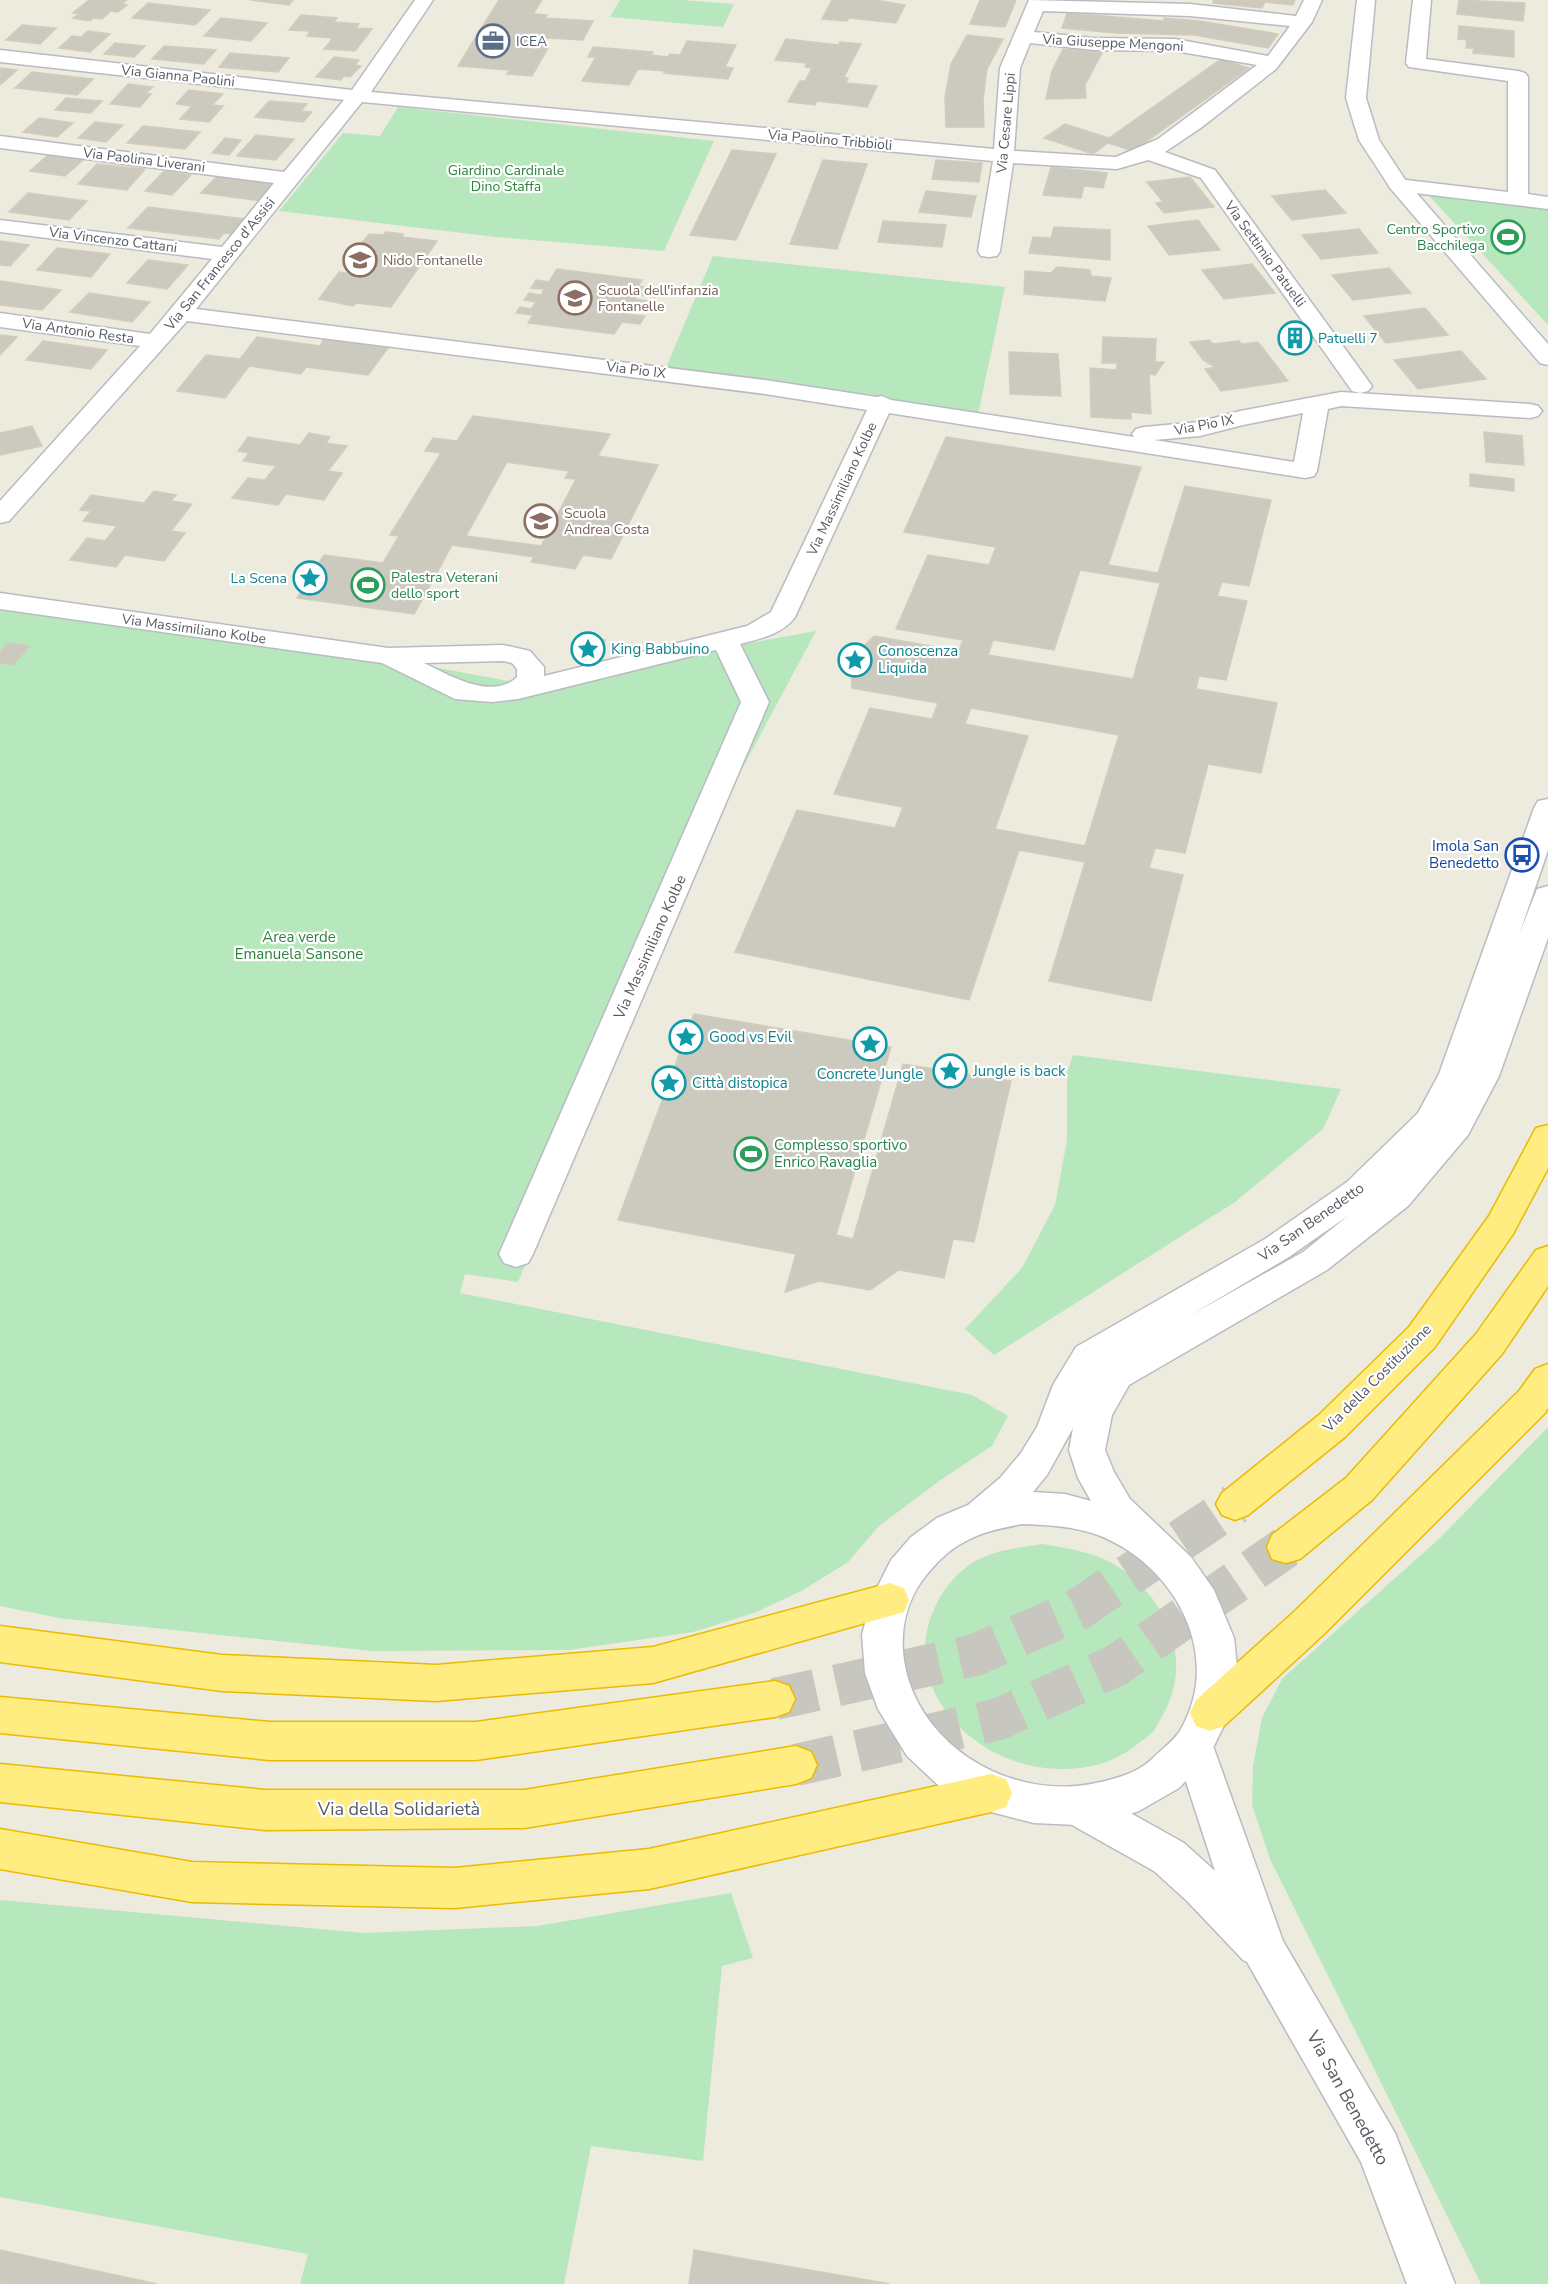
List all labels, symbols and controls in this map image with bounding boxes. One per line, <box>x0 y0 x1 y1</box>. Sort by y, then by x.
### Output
office icon: ICEA <box>475 23 511 59</box>
street label: Via Giuseppe Mengoni <box>1041 30 1184 56</box>
place label: ICEA <box>516 32 547 51</box>
street label: Via Gianna Paolini <box>119 60 236 91</box>
street label: Via Cesare Lippi <box>992 72 1020 175</box>
street label: Via Paolino Tribbioli <box>766 125 893 155</box>
street label: Via Paolina Liverani <box>81 143 206 177</box>
park label: Giardino Cardinale Dino Staffa <box>448 161 564 196</box>
street label: Via San Francesco d'Assisi <box>160 194 280 335</box>
street label: Via Settimio Patuelli <box>1219 196 1310 311</box>
sports icon: Centro Sportivo Bacchilega <box>1490 219 1526 255</box>
place label: Centro Sportivo Bacchilega <box>1386 220 1485 255</box>
street label: Via Vincenzo Cattani <box>47 223 178 257</box>
school or university icon: Nido Fontanelle <box>342 242 378 278</box>
place label: Nido Fontanelle <box>383 251 483 270</box>
school or university icon: Scuola dell'infanzia Fontanelle <box>557 280 593 316</box>
place label: Scuola dell'infanzia Fontanelle <box>598 281 719 316</box>
street label: Via Antonio Resta <box>20 314 135 348</box>
building icon: Patuelli 7 <box>1277 320 1313 356</box>
place label: Patuelli 7 <box>1318 329 1378 348</box>
street label: Via Pio IX <box>604 357 667 383</box>
street label: Via Pio IX <box>1172 410 1235 440</box>
street label: Via Massimiliano Kolbe <box>802 419 881 560</box>
school or university icon: Scuola Andrea Costa <box>523 503 559 539</box>
place label: Scuola Andrea Costa <box>564 504 649 539</box>
place icon: La Scena <box>292 560 328 596</box>
sports icon: Palestra Veterani dello sport <box>350 567 386 603</box>
place label: Palestra Veterani dello sport <box>391 568 498 603</box>
place label: La Scena <box>231 569 287 588</box>
street label: Via Massimiliano Kolbe <box>120 609 267 649</box>
place icon: King Babbuino <box>570 631 606 667</box>
place label: King Babbuino <box>611 639 709 659</box>
place label: Conoscenza Liquida <box>878 641 958 678</box>
place icon: Conoscenza Liquida <box>837 642 873 678</box>
place label: Imola San Benedetto <box>1429 836 1499 873</box>
bus stop icon: Imola San Benedetto <box>1504 837 1540 873</box>
street label: Via Massimiliano Kolbe <box>609 872 691 1023</box>
park label: Area verde Emanuela Sansone <box>235 927 363 964</box>
place icon: Good vs Evil <box>668 1019 704 1055</box>
place icon: Concrete Jungle <box>852 1026 888 1062</box>
place label: Good vs Evil <box>709 1027 793 1047</box>
place icon: Jungle is back <box>932 1053 968 1089</box>
place label: Jungle is back <box>972 1061 1066 1081</box>
place label: Concrete Jungle <box>817 1064 923 1084</box>
place icon: Città distopica <box>651 1065 687 1101</box>
place label: Città distopica <box>692 1073 788 1093</box>
place label: Complesso sportivo Enrico Ravaglia <box>774 1135 907 1172</box>
sports icon: Complesso sportivo Enrico Ravaglia <box>733 1136 769 1172</box>
street label: Via San Benedetto <box>1253 1178 1368 1267</box>
street label: Via della Costituzione <box>1318 1319 1436 1437</box>
street label: Via della Solidarietà <box>317 1797 480 1821</box>
street label: Via San Benedetto <box>1301 2026 1395 2169</box>

